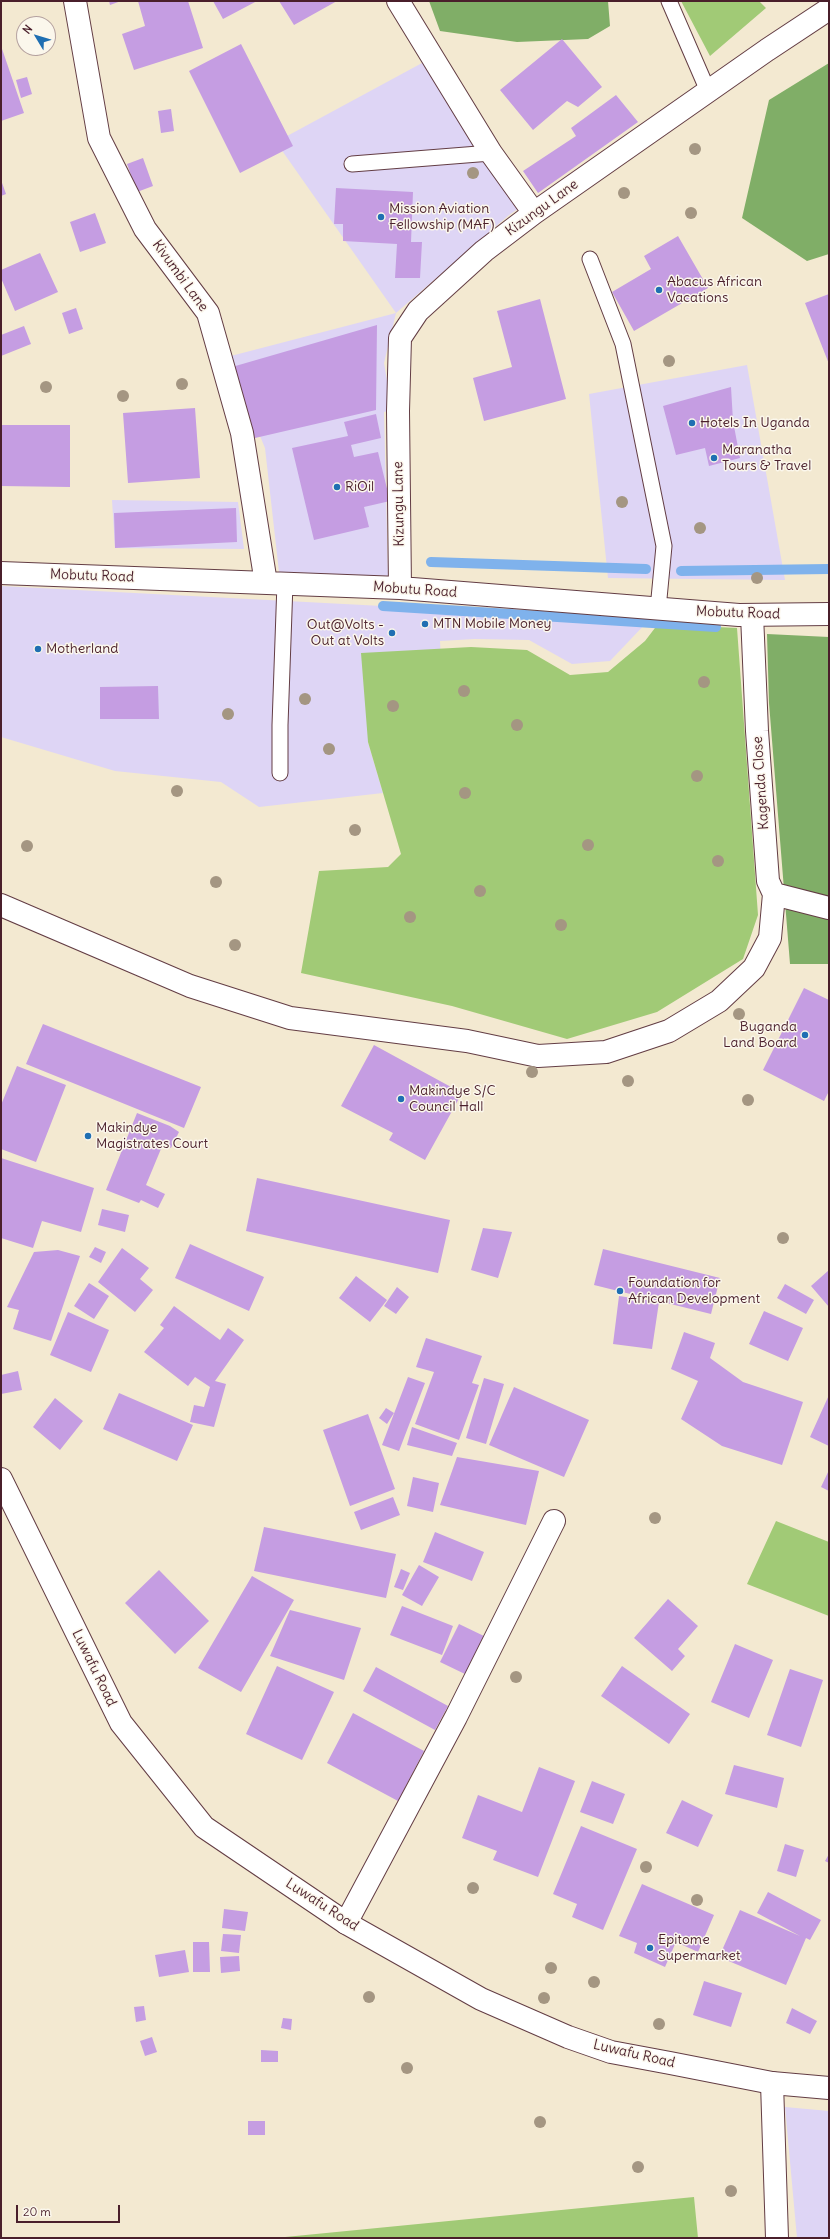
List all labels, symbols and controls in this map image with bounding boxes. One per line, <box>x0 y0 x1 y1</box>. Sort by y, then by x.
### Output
north arrow <box>16 16 56 56</box>
text: N <box>19 22 35 37</box>
street label: Kizungu Lane <box>503 176 581 240</box>
place label: Mission Aviation Fellowship (MAF) <box>389 201 494 234</box>
marker: Mission Aviation Fellowship (MAF) <box>376 212 386 222</box>
street label: Kivumbi Lane <box>148 237 212 315</box>
place label: Abacus African Vacations <box>667 274 762 306</box>
marker: Abacus African Vacations <box>654 285 664 295</box>
place label: Hotels In Uganda <box>700 415 810 431</box>
marker: Hotels In Uganda <box>687 418 697 428</box>
place label: Maranatha Tours & Travel <box>722 442 811 474</box>
marker: Maranatha Tours & Travel <box>709 453 719 463</box>
street label: Kizungu Lane <box>390 461 408 547</box>
place label: RiOil <box>345 479 374 495</box>
marker: RiOil <box>332 482 342 492</box>
street label: Mobutu Road <box>50 566 134 586</box>
street label: Mobutu Road <box>372 579 458 601</box>
street label: Mobutu Road <box>696 603 780 623</box>
place label: MTN Mobile Money <box>433 616 551 632</box>
place label: Out@Volts - Out at Volts <box>307 617 384 650</box>
marker: MTN Mobile Money <box>420 619 430 629</box>
marker: Out@Volts - Out at Volts <box>387 628 397 638</box>
place label: Motherland <box>46 641 119 657</box>
marker: Motherland <box>33 644 43 654</box>
street label: Kagenda Close <box>749 736 773 830</box>
place label: Buganda Land Board <box>723 1019 797 1052</box>
marker: Buganda Land Board <box>800 1030 810 1040</box>
place label: Makindye S/C Council Hall <box>409 1083 496 1116</box>
marker: Makindye S/C Council Hall <box>396 1094 406 1104</box>
place label: Makindye Magistrates Court <box>96 1120 208 1152</box>
marker: Makindye Magistrates Court <box>83 1131 93 1141</box>
place label: Foundation for African Development <box>628 1275 760 1308</box>
marker: Foundation for African Development <box>615 1286 625 1296</box>
street label: Luwafu Road <box>68 1627 120 1709</box>
street label: Luwafu Road <box>282 1875 362 1935</box>
place label: Epitome Supermarket <box>658 1932 740 1964</box>
marker: Epitome Supermarket <box>645 1943 655 1953</box>
street label: Luwafu Road <box>591 2036 677 2072</box>
scale bar <box>18 2197 122 2223</box>
text: 20 m <box>23 2204 51 2219</box>

